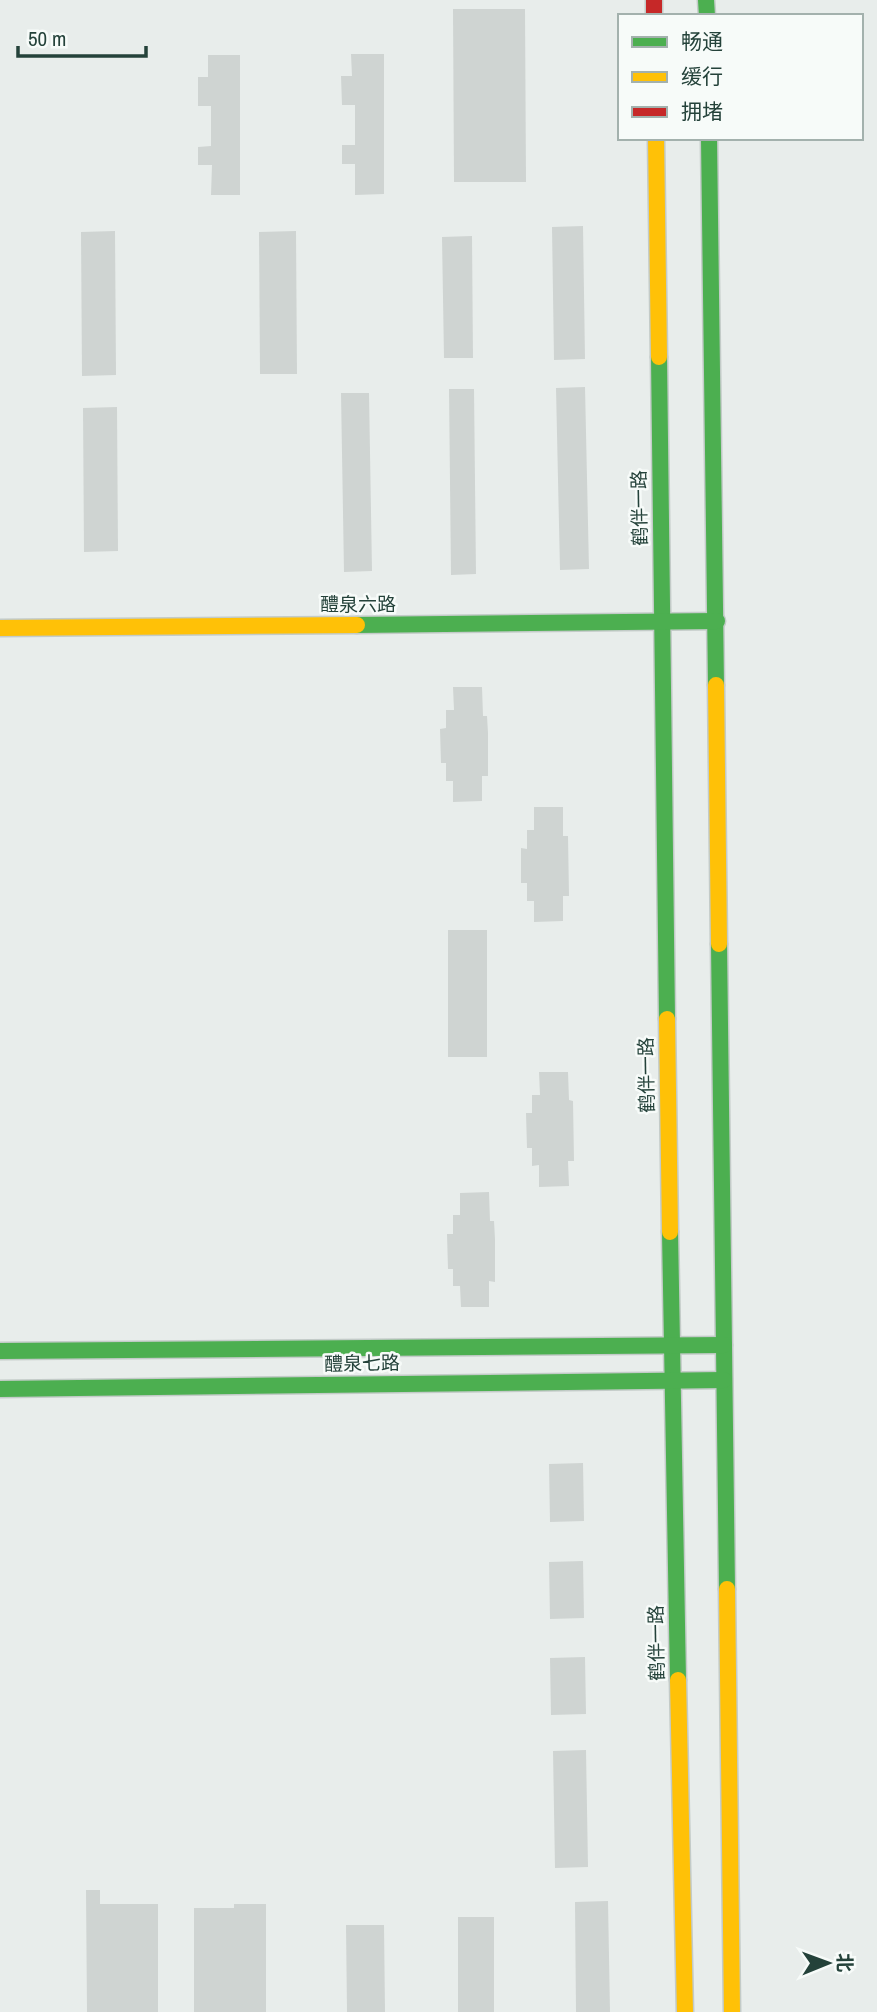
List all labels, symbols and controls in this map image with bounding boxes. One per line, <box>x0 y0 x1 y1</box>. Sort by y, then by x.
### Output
scale bar <box>18 14 145 58</box>
legend <box>618 14 863 140</box>
text: 50 m <box>28 24 66 53</box>
text: 畅通 <box>681 27 723 56</box>
text: 缓行 <box>681 62 723 91</box>
text: 拥堵 <box>681 97 723 126</box>
street label: 鹤伴一路 <box>625 470 653 546</box>
street label: 醴泉六路 <box>320 591 396 617</box>
street label: 鹤伴一路 <box>632 1037 660 1113</box>
street label: 醴泉七路 <box>324 1349 400 1377</box>
street label: 鹤伴一路 <box>642 1605 670 1681</box>
north arrow <box>793 1928 863 1998</box>
text: 北 <box>832 1953 858 1972</box>

